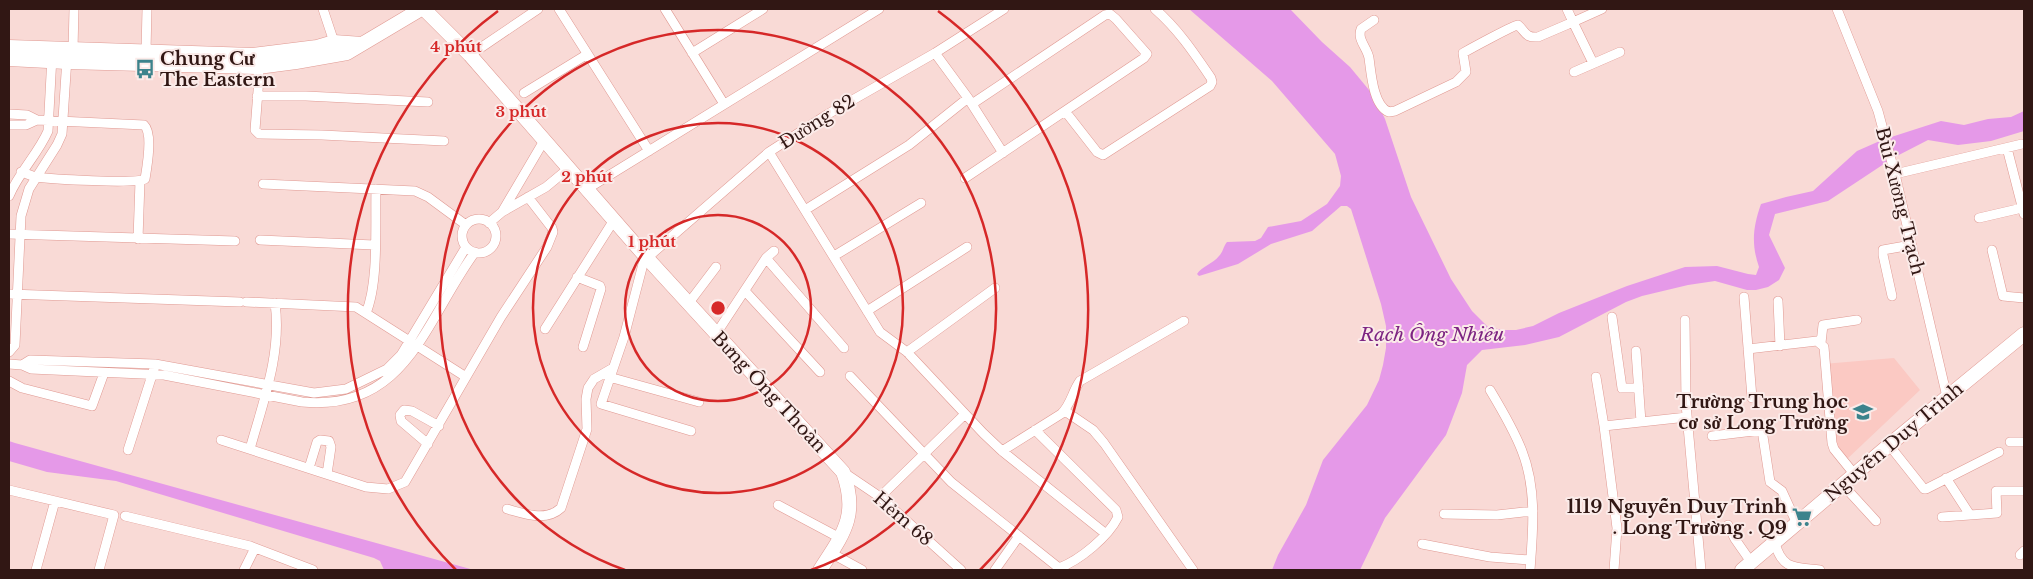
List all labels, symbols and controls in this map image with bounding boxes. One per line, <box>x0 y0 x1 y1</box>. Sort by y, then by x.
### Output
text: 4 phút <box>430 37 482 56</box>
place label: Chung Cư The Eastern <box>160 48 275 91</box>
bus stop icon: Chung Cư The Eastern <box>134 58 156 80</box>
street label: Đường 82 <box>775 90 859 154</box>
text: 3 phút <box>495 102 547 121</box>
street label: Bùi Xương Trạch <box>1871 125 1929 277</box>
text: 2 phút <box>561 167 613 186</box>
text: 1 phút <box>628 232 676 251</box>
centre of rings <box>709 299 727 317</box>
water label: Rạch Ông Nhiêu <box>1359 323 1504 346</box>
street label: Bưng Ông Thoàn <box>707 326 831 457</box>
street label: Nguyễn Duy Trinh <box>1820 378 1968 506</box>
place label: Trường Trung học cơ sở Long Trường <box>1676 391 1849 434</box>
school or university icon: Trường Trung học cơ sở Long Trường <box>1852 401 1874 423</box>
street label: Hẻm 68 <box>869 487 937 551</box>
place label: 1119 Nguyễn Duy Trinh . Long Trường . Q9 <box>1567 496 1787 539</box>
supermarket icon: 1119 Nguyễn Duy Trinh . Long Trường . Q9 <box>1791 506 1813 528</box>

